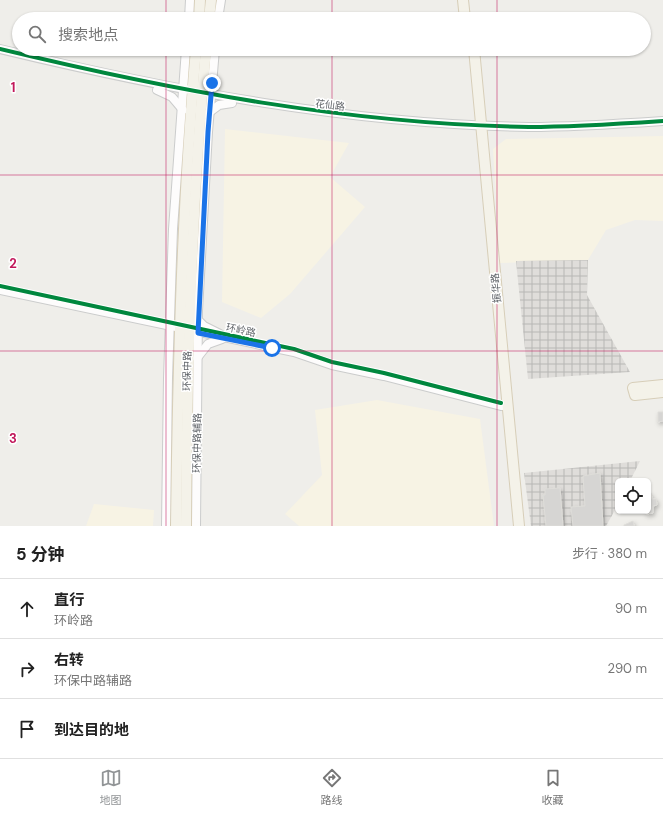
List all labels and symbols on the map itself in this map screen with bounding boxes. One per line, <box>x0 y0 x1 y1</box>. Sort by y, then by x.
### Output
route end <box>203 74 221 92</box>
text: 1 <box>11 79 15 96</box>
street label: 花仙路 <box>314 97 346 113</box>
text: 2 <box>9 255 17 272</box>
street label: 振华路 <box>488 272 504 304</box>
street label: 环岭路 <box>225 321 257 339</box>
route start <box>263 339 281 357</box>
street label: 环保中路 <box>180 351 194 391</box>
street label: 环保中路辅路 <box>190 413 204 473</box>
text: 3 <box>9 430 17 447</box>

